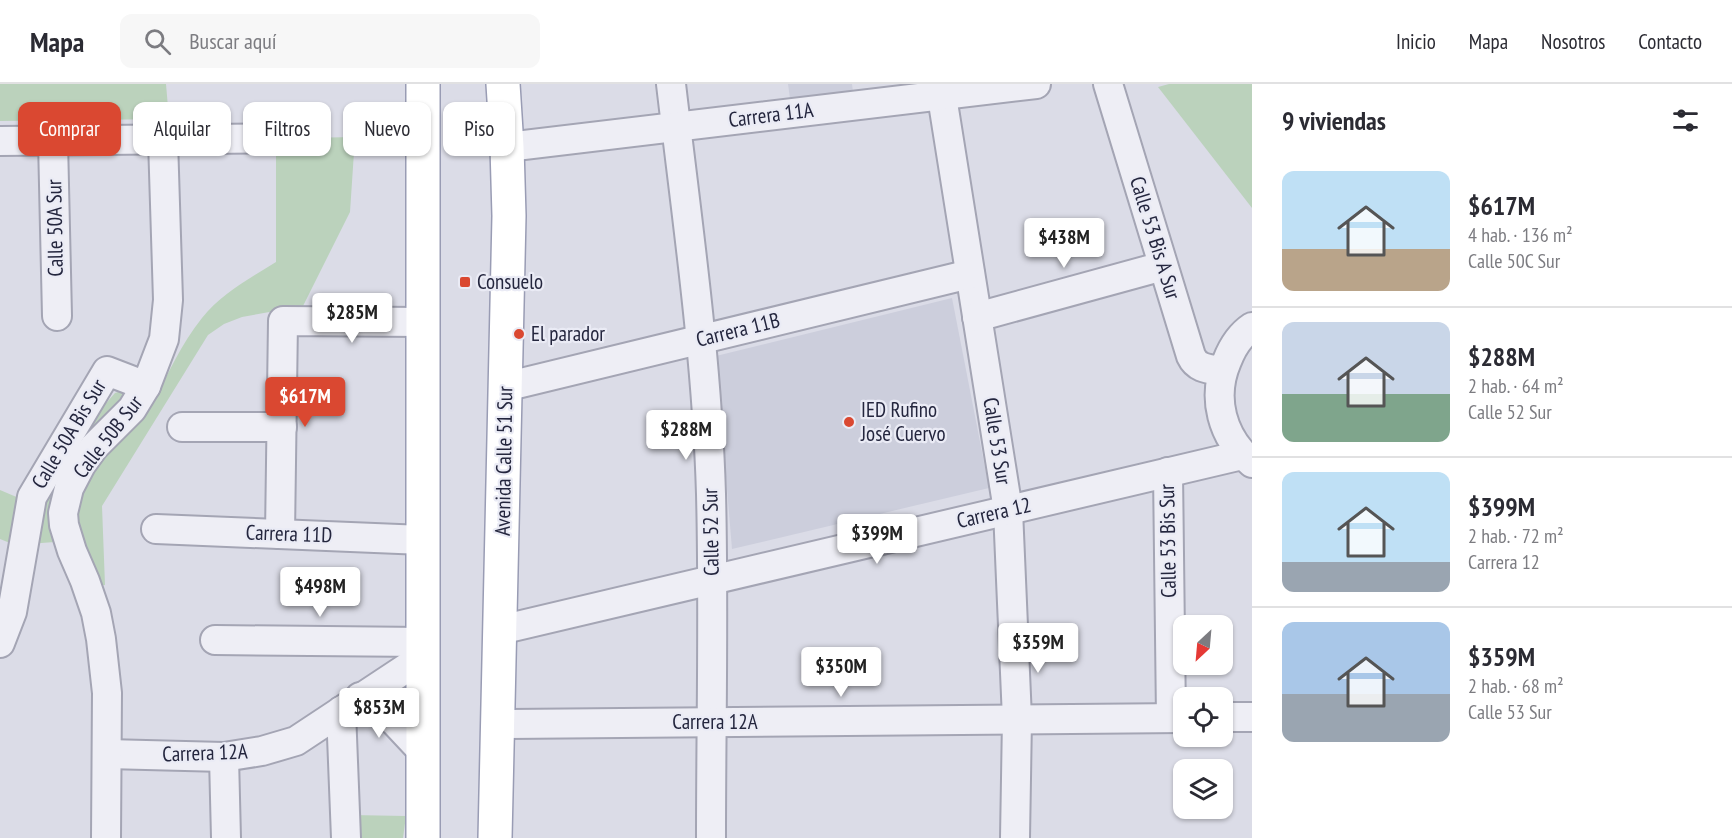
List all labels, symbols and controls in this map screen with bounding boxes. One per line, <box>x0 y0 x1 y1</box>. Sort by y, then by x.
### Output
search box <box>120 14 540 68</box>
text: Mapa <box>30 23 84 60</box>
icon: search <box>141 25 174 58</box>
text: Buscar aquí <box>189 27 277 55</box>
text: Inicio <box>1396 28 1436 55</box>
text: Mapa <box>1469 28 1508 55</box>
text: Nosotros <box>1541 28 1605 55</box>
text: Contacto <box>1638 28 1702 55</box>
street label: Carrera 11A <box>727 96 815 133</box>
chip: Comprar <box>18 102 121 156</box>
chip: Alquilar <box>133 102 231 156</box>
chip: Filtros <box>243 102 331 156</box>
chip: Nuevo <box>343 102 431 156</box>
chip: Piso <box>443 102 515 156</box>
text: 9 viviendas <box>1282 104 1386 137</box>
icon: filters <box>1669 104 1702 137</box>
street label: Calle 53 Bis A Sur <box>1124 173 1187 303</box>
street label: Calle 50A Sur <box>40 179 69 277</box>
text: $617M <box>1468 189 1535 222</box>
icon: home <box>1330 195 1402 267</box>
pin: $438M <box>1022 218 1106 269</box>
text: 4 hab. · 136 m² <box>1468 222 1573 248</box>
text: $438M <box>1038 224 1090 250</box>
text: Calle 50C Sur <box>1468 248 1560 274</box>
place label: Consuelo <box>477 268 543 295</box>
marker: Consuelo <box>458 275 472 289</box>
pin: $285M <box>310 293 394 344</box>
text: $285M <box>326 299 378 325</box>
street label: Carrera 11B <box>693 306 783 353</box>
place label: El parador <box>531 320 605 347</box>
marker: El parador <box>512 327 526 341</box>
text: $288M <box>1468 340 1535 373</box>
icon: home <box>1330 346 1402 418</box>
text: 2 hab. · 64 m² <box>1468 373 1564 399</box>
street label: Calle 50A Bis Sur <box>25 374 112 493</box>
pin: $617M <box>263 377 347 428</box>
text: $617M <box>279 383 331 409</box>
street label: Avenida Calle 51 Sur <box>489 386 518 536</box>
street label: Calle 50B Sur <box>67 390 148 484</box>
street label: Calle 53 Sur <box>977 395 1018 487</box>
place label: IED Rufino José Cuervo <box>860 396 945 447</box>
text: Calle 52 Sur <box>1468 399 1552 425</box>
pin: $288M <box>644 410 728 461</box>
marker: IED Rufino José Cuervo <box>842 415 856 429</box>
text: $288M <box>660 416 712 442</box>
street label: Calle 53 Bis Sur <box>1153 484 1182 598</box>
street label: Calle 52 Sur <box>696 488 725 576</box>
text: $399M <box>1468 490 1535 523</box>
street label: Carrera 12 <box>954 491 1034 534</box>
icon: home <box>1330 496 1402 568</box>
pin: $399M <box>835 514 919 565</box>
street label: Carrera 11D <box>245 518 333 549</box>
text: $399M <box>851 520 903 546</box>
text: 2 hab. · 72 m² <box>1468 523 1564 549</box>
text: Carrera 12 <box>1468 549 1540 575</box>
pin: $498M <box>278 567 362 618</box>
text: $498M <box>294 573 346 599</box>
north arrow <box>1173 615 1233 675</box>
map controls <box>1173 615 1233 819</box>
pin: $359M <box>996 623 1080 674</box>
text: $359M <box>1012 629 1064 655</box>
text: $359M <box>1468 640 1535 673</box>
icon: home <box>1330 646 1402 718</box>
pin: $350M <box>799 647 883 698</box>
text: $350M <box>815 653 867 679</box>
text: 2 hab. · 68 m² <box>1468 673 1564 699</box>
button: locate <box>1173 687 1233 747</box>
pin: $853M <box>337 688 421 739</box>
text: $853M <box>353 694 405 720</box>
text: Calle 53 Sur <box>1468 699 1552 725</box>
street label: Carrera 12A <box>672 708 758 735</box>
street label: Carrera 12A <box>162 738 248 767</box>
button: layers <box>1173 759 1233 819</box>

